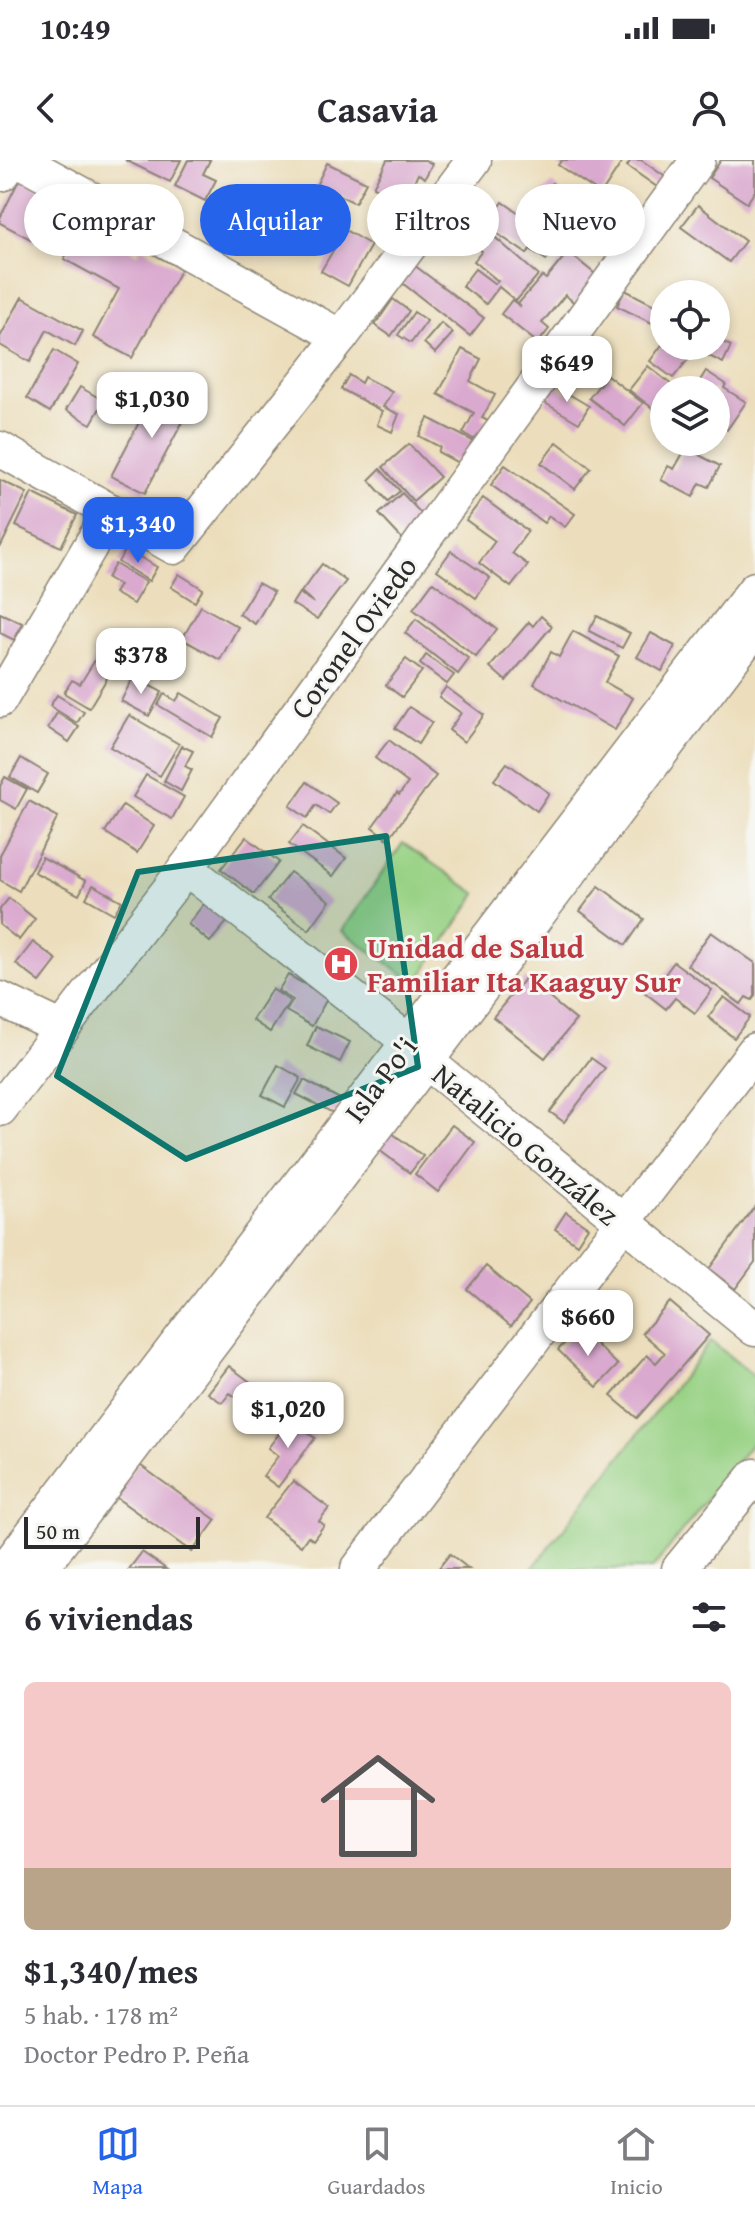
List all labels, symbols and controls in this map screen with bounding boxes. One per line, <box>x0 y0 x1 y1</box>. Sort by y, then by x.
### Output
text: 10:49 <box>40 6 111 50</box>
text: Casavia <box>317 82 438 135</box>
icon: back <box>24 86 68 130</box>
icon: person <box>687 86 731 130</box>
chip: Comprar <box>24 184 184 256</box>
chip: Alquilar <box>200 184 351 256</box>
chip: Filtros <box>367 184 499 256</box>
chip: Nuevo <box>515 184 645 256</box>
map controls <box>650 280 730 456</box>
button: locate <box>650 280 730 360</box>
pin: $649 <box>520 336 614 404</box>
text: $649 <box>540 342 594 381</box>
pin: $1,030 <box>87 372 217 440</box>
button: layers <box>650 376 730 456</box>
text: $1,030 <box>115 378 189 417</box>
pin: $1,340 <box>73 497 203 565</box>
text: $1,340 <box>101 503 175 542</box>
street label: Coronel Oviedo <box>279 546 427 728</box>
pin: $378 <box>94 628 188 696</box>
text: $378 <box>114 634 168 673</box>
place label: Unidad de Salud Familiar Ita Kaaguy Sur <box>367 925 681 1003</box>
hospital icon: Unidad de Salud Familiar Ita Kaaguy Sur <box>322 945 360 983</box>
street label: Isla Po'i <box>333 1027 427 1131</box>
street label: Natalicio González <box>423 1053 629 1235</box>
pin: $660 <box>541 1290 635 1358</box>
text: $660 <box>561 1296 615 1335</box>
pin: $1,020 <box>223 1382 353 1450</box>
text: $1,020 <box>251 1388 325 1427</box>
scale bar <box>24 1513 200 1549</box>
text: 50 m <box>36 1515 80 1547</box>
text: 6 viviendas <box>24 1593 193 1642</box>
icon: filters <box>687 1595 731 1639</box>
icon: home <box>306 1734 450 1878</box>
text: $1,340/mes <box>24 1946 198 1995</box>
text: 5 hab. · 178 m² <box>24 1995 178 2034</box>
text: Doctor Pedro P. Peña <box>24 2034 249 2073</box>
tab: Mapa <box>92 2122 143 2202</box>
tab: Guardados <box>328 2122 426 2202</box>
tab: Inicio <box>610 2122 663 2202</box>

